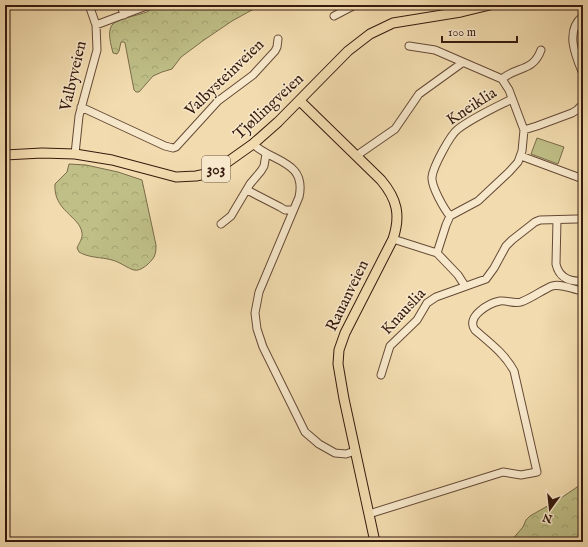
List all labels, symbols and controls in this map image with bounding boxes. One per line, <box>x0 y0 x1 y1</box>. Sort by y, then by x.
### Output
scale bar <box>442 18 517 44</box>
text: 100 m <box>448 25 476 40</box>
street label: Valbysteinveien <box>180 35 269 122</box>
street label: Valbyveien <box>56 38 92 114</box>
street label: Tjøllingveien <box>230 69 309 145</box>
street label: Kneiklia <box>443 83 501 131</box>
road number: 303 <box>202 156 230 182</box>
street label: Rauanveien <box>322 257 374 335</box>
street label: Knauslia <box>377 284 431 339</box>
north arrow <box>530 489 570 529</box>
text: N <box>541 510 555 526</box>

